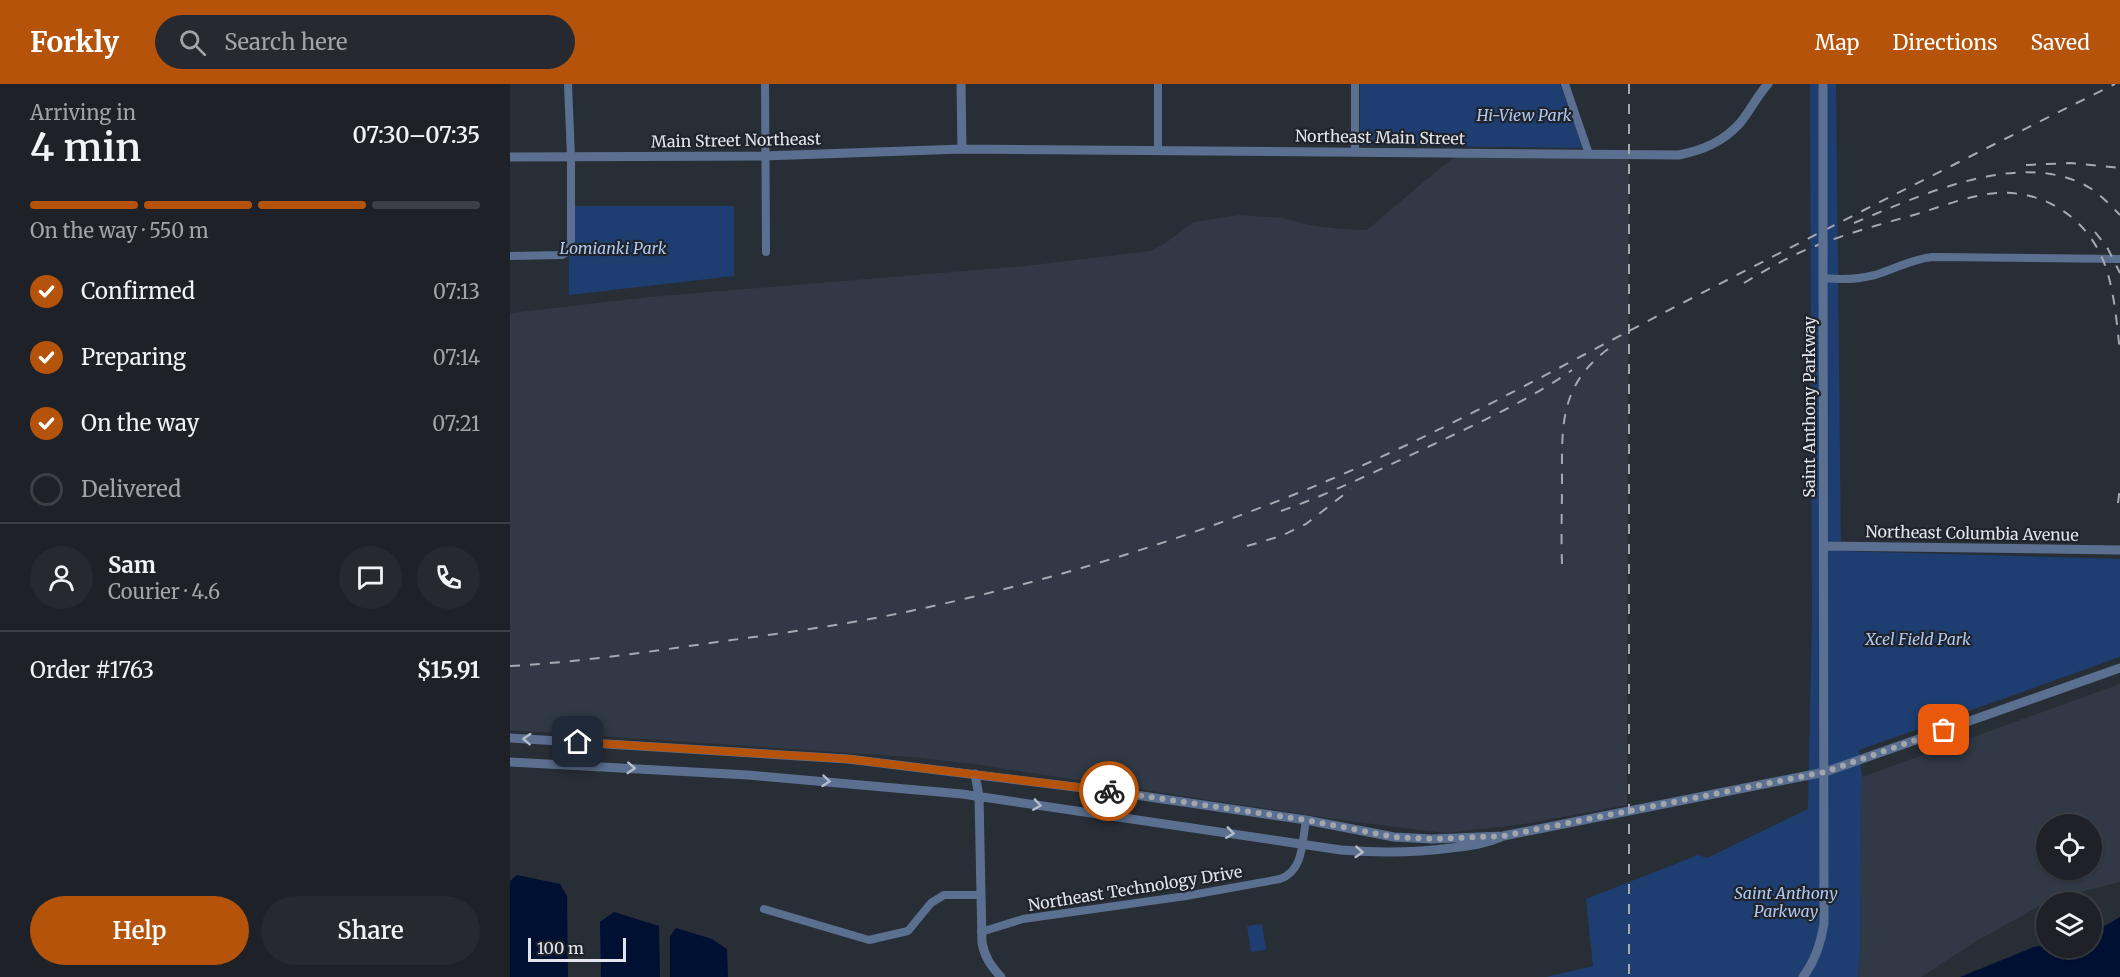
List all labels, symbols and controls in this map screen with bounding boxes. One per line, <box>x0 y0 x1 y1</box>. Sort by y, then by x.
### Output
search box <box>155 15 575 69</box>
text: Forkly <box>30 24 119 60</box>
icon: search <box>176 26 209 59</box>
text: Search here <box>224 28 348 56</box>
text: Map <box>1815 29 1859 56</box>
text: Directions <box>1892 29 1997 56</box>
text: Saved <box>2030 29 2090 56</box>
text: Arriving in <box>30 100 136 125</box>
park label: Hi-View Park <box>1475 105 1572 125</box>
text: 07:30–07:35 <box>353 121 480 149</box>
text: 4 min <box>30 123 141 172</box>
street label: Northeast Main Street <box>1295 126 1466 148</box>
street label: Main Street Northeast <box>651 129 822 151</box>
text: On the way · 550 m <box>30 218 209 243</box>
park label: Lomianki Park <box>560 238 667 258</box>
icon: check <box>30 275 63 308</box>
text: Confirmed <box>81 277 195 305</box>
text: 07:13 <box>433 279 480 304</box>
street label: Saint Anthony Parkway <box>1799 316 1819 498</box>
icon: check <box>30 341 63 374</box>
text: Preparing <box>81 343 186 371</box>
text: 07:14 <box>433 345 480 370</box>
icon: check <box>30 407 63 440</box>
text: On the way <box>81 409 199 437</box>
text: 07:21 <box>432 411 480 436</box>
text: Delivered <box>81 475 181 503</box>
street label: Northeast Columbia Avenue <box>1865 521 2079 545</box>
button: person <box>30 546 93 609</box>
button: chat <box>339 546 402 609</box>
button: phone <box>417 546 480 609</box>
text: Sam <box>108 551 156 579</box>
text: Courier · 4.6 <box>108 579 220 604</box>
park label: Xcel Field Park <box>1864 629 1971 649</box>
text: Order #1763 <box>30 656 154 684</box>
text: $15.91 <box>417 656 480 684</box>
pin <box>1918 704 1969 755</box>
icon: bag <box>1927 713 1960 746</box>
pin <box>552 716 603 767</box>
icon: home <box>561 725 594 758</box>
one-way arrow <box>522 733 531 746</box>
courier <box>1079 761 1139 821</box>
one-way arrow <box>627 762 636 775</box>
one-way arrow <box>821 774 830 787</box>
icon: bike <box>1093 775 1126 808</box>
one-way arrow <box>1032 798 1041 810</box>
map controls <box>2036 814 2102 958</box>
button: locate <box>2036 814 2102 880</box>
one-way arrow <box>1225 827 1234 839</box>
one-way arrow <box>1355 845 1364 858</box>
street label: Northeast Technology Drive <box>1026 861 1244 915</box>
park label: Saint Anthony Parkway <box>1734 883 1838 921</box>
button: layers <box>2036 892 2102 958</box>
button: Help <box>30 896 249 965</box>
button: Share <box>261 896 480 965</box>
scale bar <box>528 935 626 962</box>
text: 100 m <box>537 938 584 958</box>

